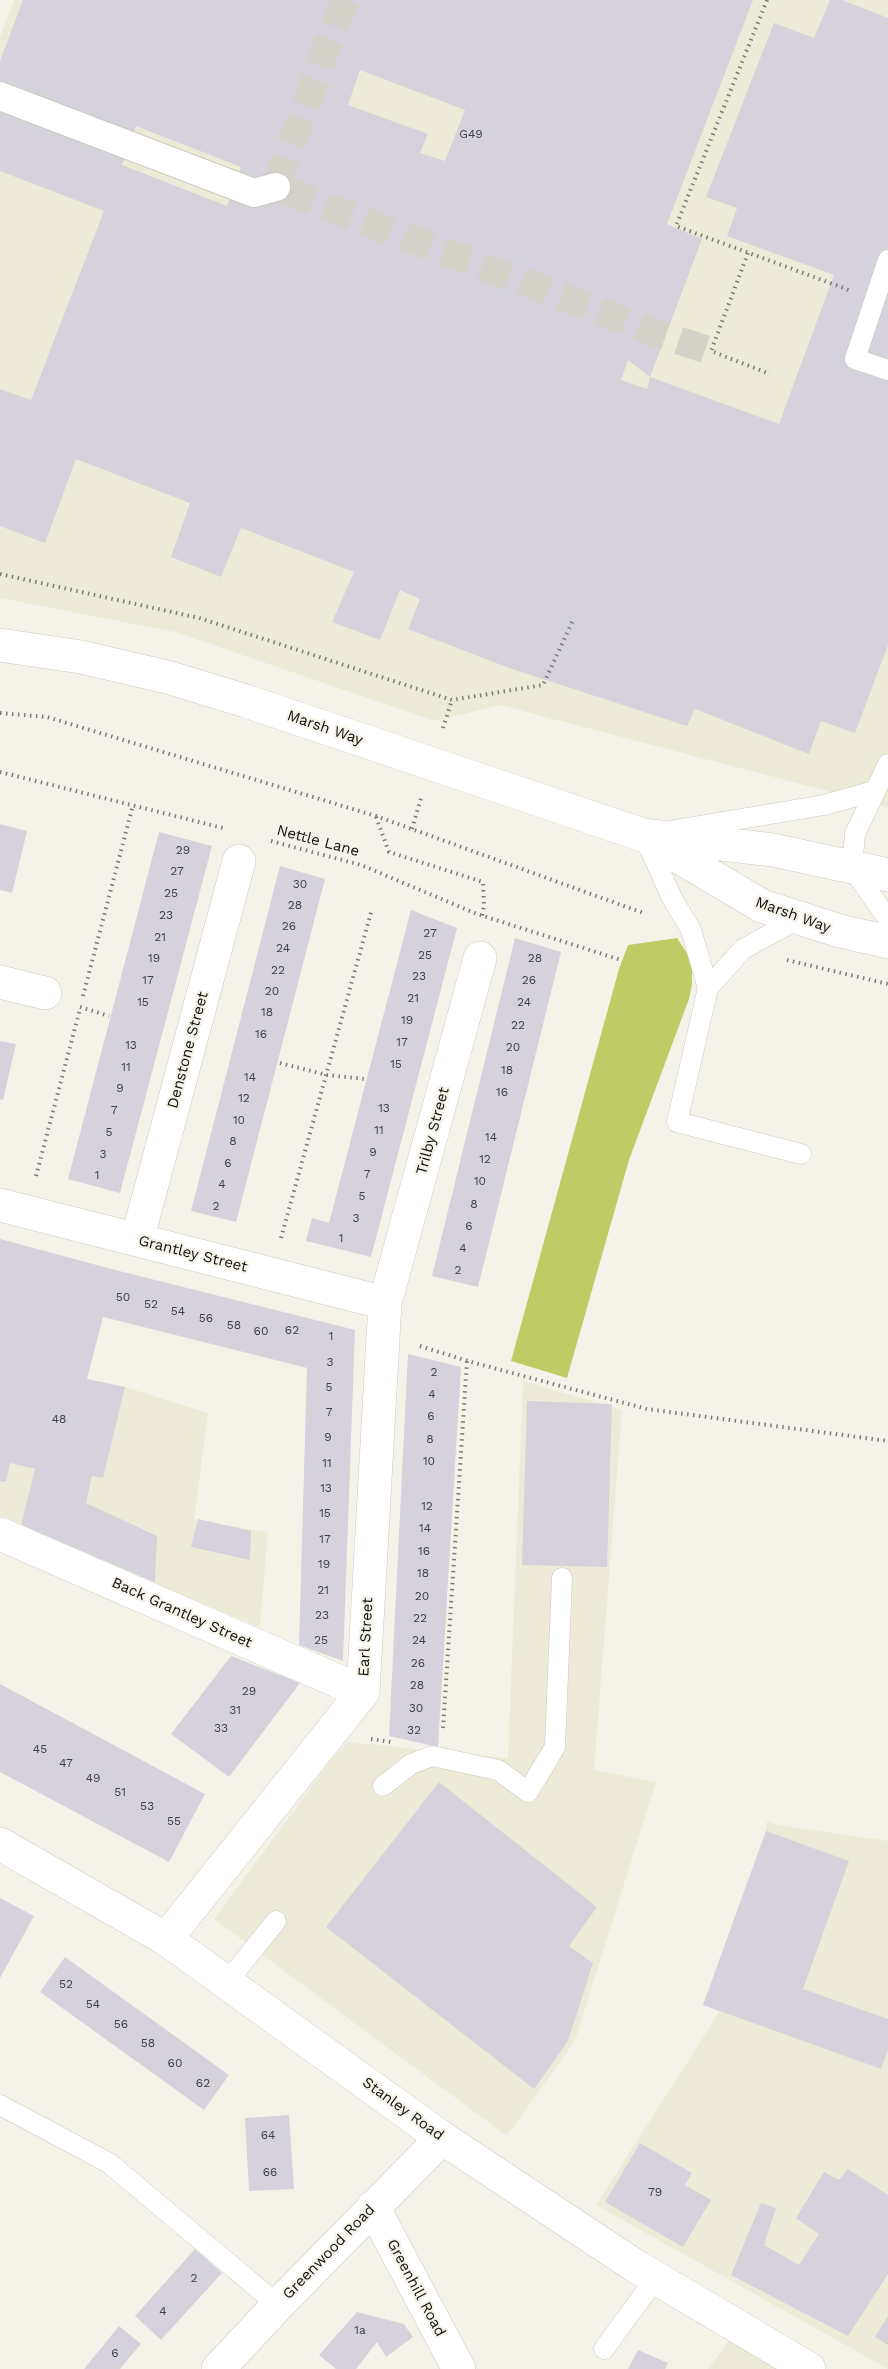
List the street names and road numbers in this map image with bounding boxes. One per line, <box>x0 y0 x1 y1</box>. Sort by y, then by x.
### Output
street label: Marsh Way <box>285 707 365 749</box>
street label: Nettle Lane <box>275 821 361 861</box>
street label: Marsh Way <box>753 893 833 937</box>
street label: Denstone Street <box>164 990 212 1110</box>
street label: Trilby Street <box>413 1085 453 1177</box>
street label: Grantley Street <box>137 1232 249 1276</box>
street label: Back Grantley Street <box>109 1574 255 1652</box>
street label: Earl Street <box>355 1597 377 1677</box>
street label: Stanley Road <box>359 2073 447 2145</box>
street label: Greenwood Road <box>279 2201 379 2303</box>
street label: Greenhill Road <box>383 2236 449 2340</box>

